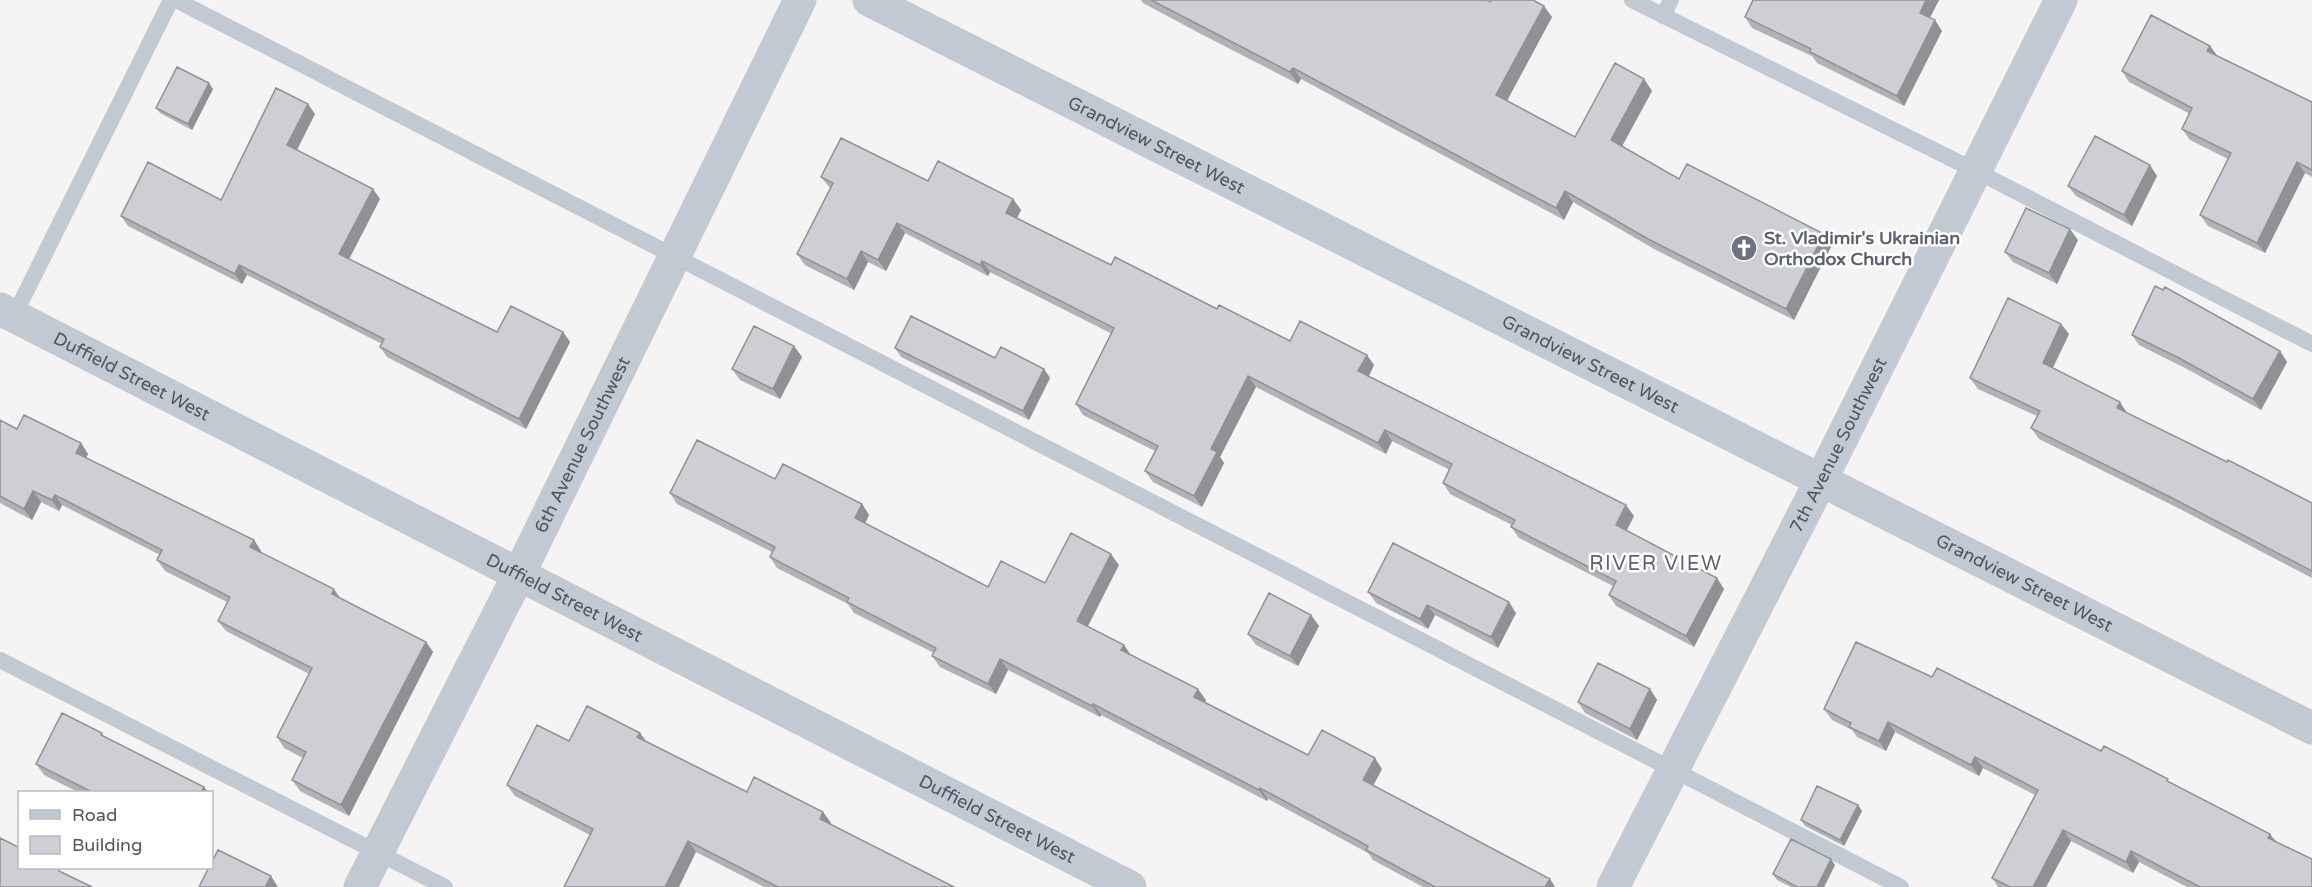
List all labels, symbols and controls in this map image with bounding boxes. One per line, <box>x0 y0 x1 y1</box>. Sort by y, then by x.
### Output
street label: Grandview Street West <box>1064 91 1249 199</box>
place label: St. Vladimir's Ukrainian Orthodox Church <box>1764 227 1960 270</box>
church icon: St. Vladimir's Ukrainian Orthodox Church <box>1729 233 1759 263</box>
street label: Grandview Street West <box>1498 310 1683 418</box>
street label: Duffield Street West <box>50 327 214 426</box>
street label: 6th Avenue Southwest <box>530 353 635 536</box>
street label: 7th Avenue Southwest <box>1785 354 1892 537</box>
street label: Grandview Street West <box>1932 529 2117 637</box>
street label: Duffield Street West <box>482 549 647 647</box>
district label: RIVER VIEW <box>1589 552 1723 576</box>
street label: Duffield Street West <box>915 770 1079 868</box>
legend <box>18 791 213 869</box>
text: Road <box>72 804 117 826</box>
text: Building <box>72 834 142 856</box>

